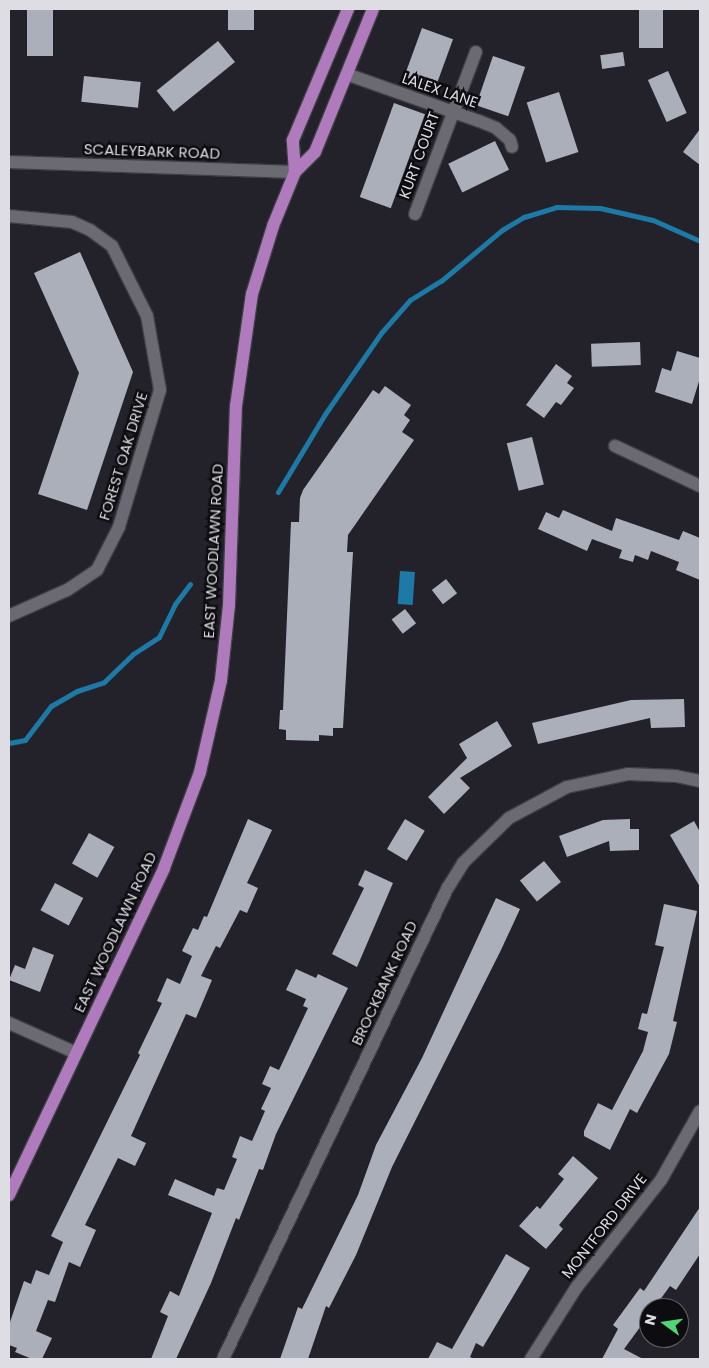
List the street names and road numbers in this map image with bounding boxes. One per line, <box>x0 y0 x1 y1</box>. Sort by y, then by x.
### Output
street label: LALEX LANE <box>400 69 480 111</box>
street label: KURT COURT <box>395 109 443 201</box>
street label: SCALEYBARK ROAD <box>83 140 221 162</box>
street label: FOREST OAK DRIVE <box>95 390 151 522</box>
street label: EAST WOODLAWN ROAD <box>199 463 227 639</box>
street label: EAST WOODLAWN ROAD <box>70 849 160 1015</box>
street label: BROCKBANK ROAD <box>347 918 421 1048</box>
street label: MONTFORD DRIVE <box>558 1170 650 1282</box>

